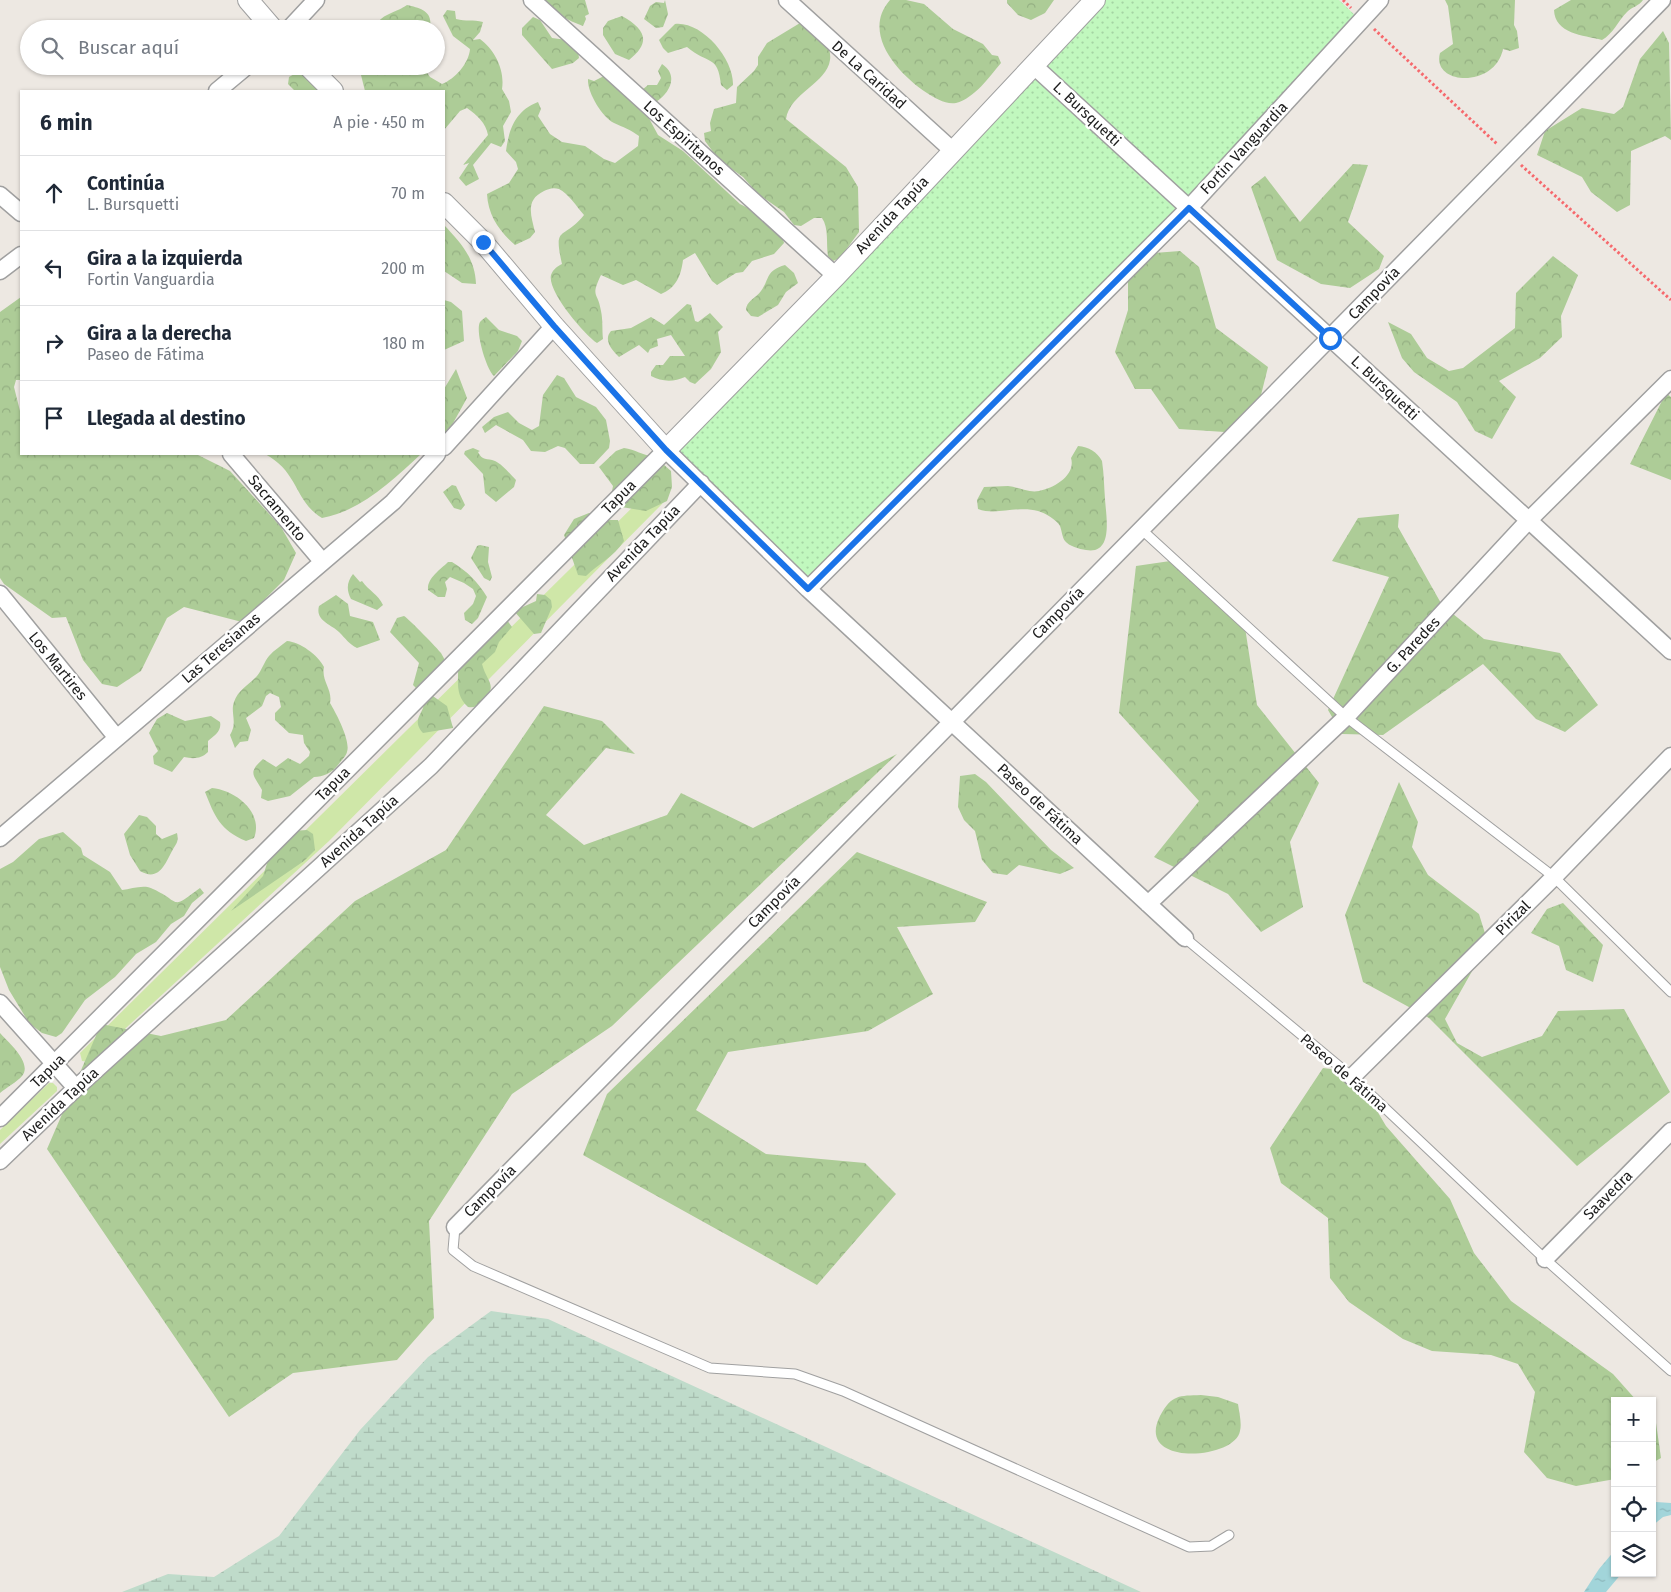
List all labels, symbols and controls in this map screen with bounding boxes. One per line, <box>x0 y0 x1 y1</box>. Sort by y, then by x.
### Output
search box <box>20 20 445 75</box>
icon: search <box>38 34 66 62</box>
text: Buscar aquí <box>78 36 179 59</box>
street label: De La Caridad <box>828 37 910 113</box>
street label: L. Bursquetti <box>1049 78 1125 150</box>
street label: Los Espiritanos <box>640 97 728 179</box>
street label: Fortin Vanguardia <box>1197 98 1291 198</box>
text: 6 min <box>40 110 93 136</box>
text: A pie · 450 m <box>333 113 425 132</box>
text: Continúa <box>87 172 165 195</box>
street label: Avenida Tapúa <box>852 173 932 257</box>
icon: ahead <box>40 179 68 207</box>
text: 70 m <box>391 184 425 203</box>
text: L. Bursquetti <box>87 195 179 214</box>
route end <box>472 231 495 254</box>
text: Gira a la izquierda <box>87 247 243 270</box>
icon: left <box>40 254 68 282</box>
text: 200 m <box>381 259 425 278</box>
street label: Campovía <box>1344 263 1404 323</box>
text: Fortin Vanguardia <box>87 270 215 289</box>
text: Gira a la derecha <box>87 322 232 345</box>
route start <box>1319 327 1342 350</box>
icon: right <box>40 329 68 357</box>
text: 180 m <box>382 334 425 353</box>
text: Paseo de Fátima <box>87 345 205 364</box>
street label: L. Bursquetti <box>1347 352 1423 424</box>
icon: arrive <box>40 404 68 432</box>
text: Llegada al destino <box>87 407 246 430</box>
street label: Sacramento <box>244 471 310 545</box>
street label: Tapua <box>598 476 640 518</box>
street label: Avenida Tapúa <box>602 501 684 585</box>
street label: Campovía <box>1028 583 1088 643</box>
street label: Las Teresianas <box>178 609 264 687</box>
street label: G. Paredes <box>1382 613 1444 677</box>
street label: Los Martires <box>25 628 91 704</box>
street label: Paseo de Fátima <box>994 760 1086 848</box>
street label: Tapua <box>312 763 354 805</box>
street label: Avenida Tapúa <box>316 791 402 871</box>
street label: Campovía <box>744 872 804 932</box>
street label: Pirizal <box>1492 896 1535 939</box>
street label: Paseo de Fátima <box>1296 1030 1392 1116</box>
street label: Tapua <box>27 1050 69 1092</box>
street label: Avenida Tapúa <box>18 1064 102 1144</box>
street label: Campovía <box>460 1161 520 1221</box>
street label: Saavedra <box>1580 1167 1636 1223</box>
map controls <box>1611 1397 1656 1577</box>
button: + <box>1611 1397 1656 1442</box>
button: − <box>1611 1442 1656 1487</box>
button: locate <box>1611 1487 1656 1532</box>
button: layers <box>1611 1532 1656 1577</box>

